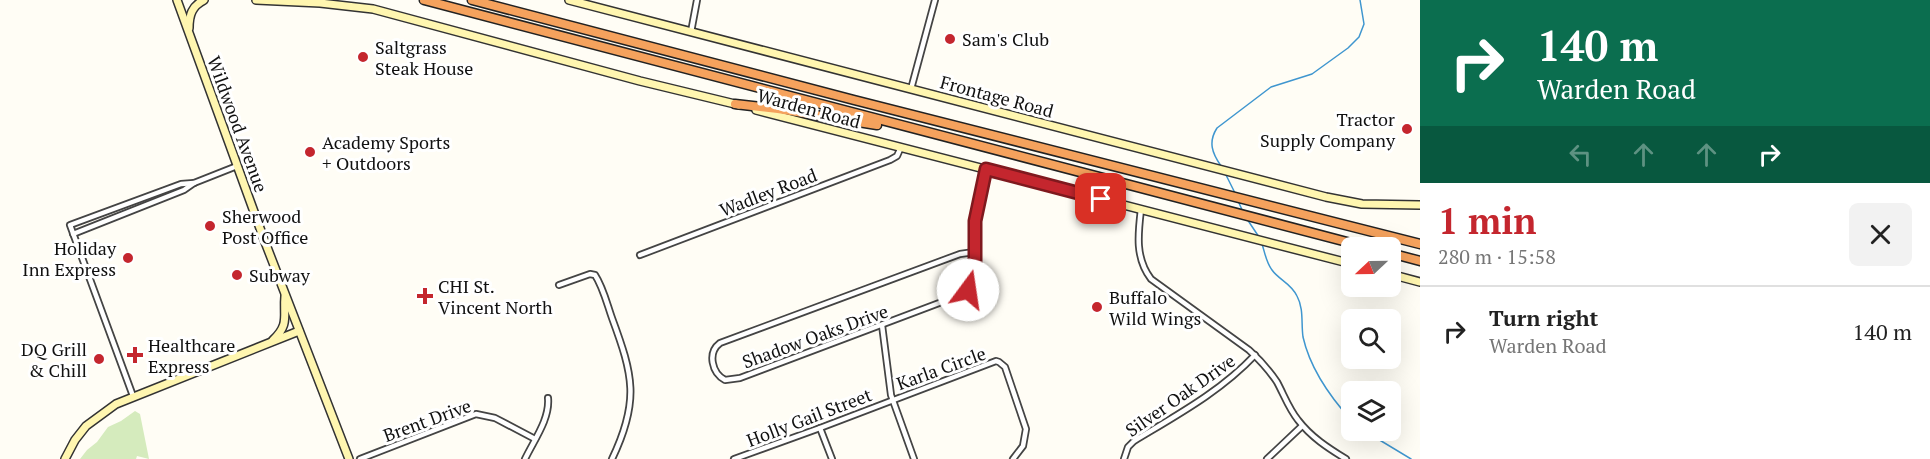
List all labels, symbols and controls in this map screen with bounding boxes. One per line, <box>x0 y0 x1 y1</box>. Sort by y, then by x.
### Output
text: 140 m <box>1537 17 1658 73</box>
icon: right <box>1438 24 1516 102</box>
place label: Sam's Club <box>962 27 1049 51</box>
marker: Sam's Club <box>943 32 957 46</box>
place label: Saltgrass Steak House <box>375 35 473 80</box>
marker: Saltgrass Steak House <box>356 50 370 64</box>
street label: Wildwood Avenue <box>202 53 274 195</box>
street label: Frontage Road <box>938 69 1056 123</box>
text: Warden Road <box>1537 71 1696 107</box>
street label: Warden Road <box>755 83 863 133</box>
place label: Tractor Supply Company <box>1260 107 1396 152</box>
marker: Tractor Supply Company <box>1400 122 1414 136</box>
place label: Academy Sports + Outdoors <box>322 130 450 175</box>
icon: left <box>1564 138 1597 171</box>
icon: ahead <box>1627 138 1660 171</box>
icon: ahead <box>1690 138 1723 171</box>
icon: right <box>1753 138 1786 171</box>
marker: Academy Sports + Outdoors <box>303 145 317 159</box>
street label: Wadley Road <box>716 162 820 222</box>
pin <box>1075 173 1126 224</box>
icon: arrive <box>1084 182 1117 215</box>
text: 1 min <box>1438 197 1536 244</box>
button: close <box>1849 203 1912 266</box>
place label: Sherwood Post Office <box>222 204 308 249</box>
marker: Sherwood Post Office <box>203 219 217 233</box>
place label: Holiday Inn Express <box>22 236 117 281</box>
north arrow <box>1341 237 1401 297</box>
map controls <box>1341 237 1401 441</box>
text: 280 m · 15:58 <box>1438 243 1556 270</box>
marker: Holiday Inn Express <box>121 251 135 265</box>
position arrow <box>936 258 1000 322</box>
place label: Subway <box>249 263 311 287</box>
marker: Subway <box>230 268 244 282</box>
place label: CHI St. Vincent North <box>438 274 553 319</box>
place label: Buffalo Wild Wings <box>1109 285 1201 330</box>
marker: CHI St. Vincent North <box>416 287 434 305</box>
street label: Shadow Oaks Drive <box>739 299 891 373</box>
marker: Buffalo Wild Wings <box>1090 300 1104 314</box>
text: Turn right <box>1489 303 1598 332</box>
button: search <box>1341 309 1401 369</box>
icon: right <box>1438 315 1471 348</box>
text: 140 m <box>1852 317 1912 346</box>
text: Warden Road <box>1489 332 1607 359</box>
place label: Healthcare Express <box>148 333 235 378</box>
place label: DQ Grill & Chill <box>21 337 87 382</box>
street label: Karla Circle <box>893 341 989 395</box>
marker: Healthcare Express <box>126 346 144 364</box>
street label: Silver Oak Drive <box>1120 348 1240 442</box>
marker: DQ Grill & Chill <box>92 352 106 366</box>
button: layers <box>1341 381 1401 441</box>
street label: Holly Gail Street <box>743 382 875 452</box>
street label: Brent Drive <box>380 393 474 447</box>

